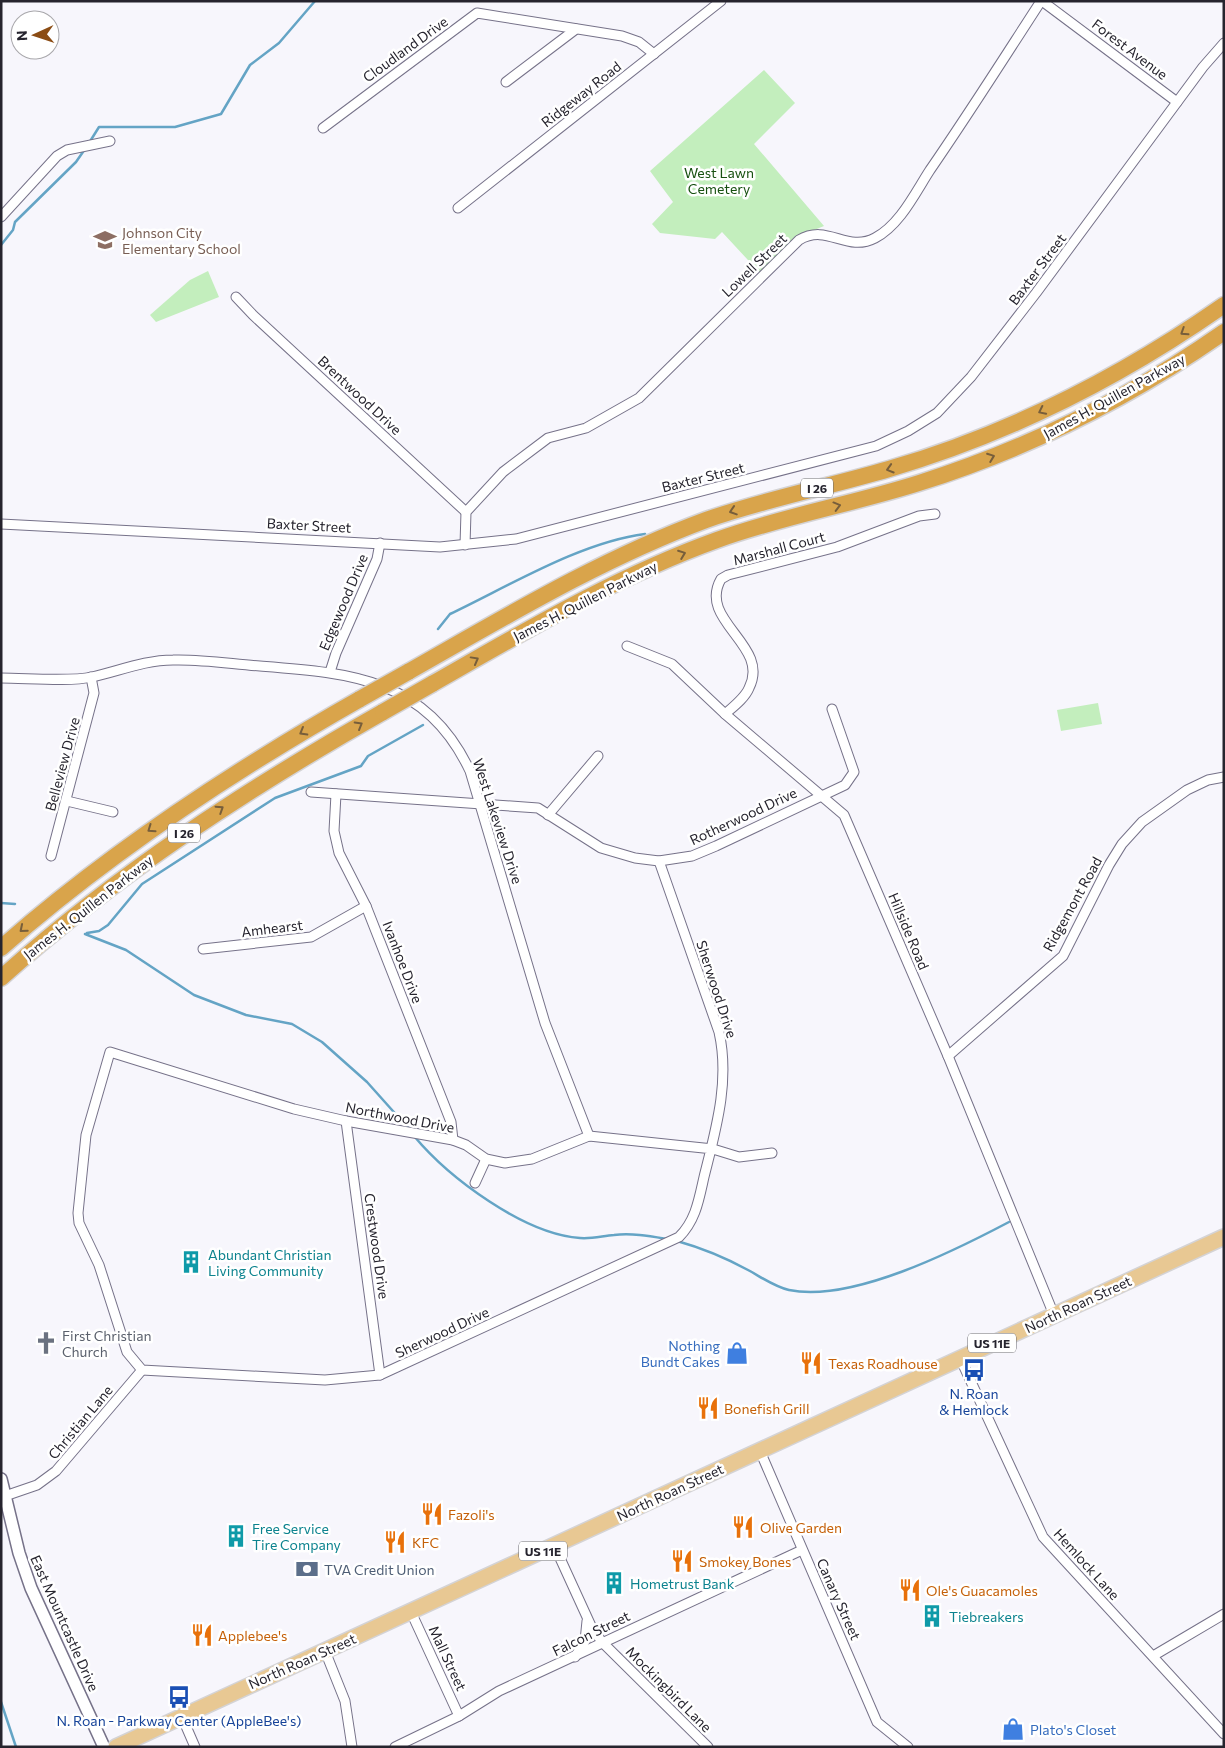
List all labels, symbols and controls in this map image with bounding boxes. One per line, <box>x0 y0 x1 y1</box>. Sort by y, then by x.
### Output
north arrow <box>10 10 60 60</box>
street label: Cloudland Drive <box>359 12 451 86</box>
street label: Forest Avenue <box>1089 15 1171 83</box>
text: N <box>13 30 30 41</box>
street label: Ridgeway Road <box>538 58 624 130</box>
park label: West Lawn Cemetery <box>684 164 754 197</box>
place label: Johnson City Elementary School <box>122 224 241 257</box>
school or university icon: Johnson City Elementary School <box>92 227 118 253</box>
street label: Lowell Street <box>718 230 790 300</box>
street label: Baxter Street <box>1005 230 1069 308</box>
one-way arrow <box>1180 326 1189 336</box>
street label: James H. Quillen Parkway <box>1040 350 1188 442</box>
street label: Brentwood Drive <box>315 352 405 438</box>
one-way arrow <box>1038 405 1047 415</box>
one-way arrow <box>987 453 995 463</box>
street label: Baxter Street <box>660 458 746 495</box>
one-way arrow <box>886 463 895 473</box>
road number: I 26 <box>801 478 833 498</box>
one-way arrow <box>832 501 840 511</box>
one-way arrow <box>730 506 738 516</box>
street label: Baxter Street <box>266 514 352 536</box>
street label: Marshall Court <box>731 527 827 568</box>
one-way arrow <box>677 550 685 560</box>
street label: Edgewood Drive <box>315 551 371 653</box>
street label: James H. Quillen Parkway <box>510 557 660 645</box>
one-way arrow <box>470 656 479 666</box>
street label: Belleview Drive <box>41 715 83 813</box>
one-way arrow <box>354 721 363 731</box>
one-way arrow <box>299 725 308 735</box>
street label: West Lakeview Drive <box>470 756 526 886</box>
street label: Rotherwood Drive <box>687 784 799 848</box>
one-way arrow <box>214 806 224 815</box>
one-way arrow <box>148 823 157 832</box>
road number: I 26 <box>168 824 200 842</box>
street label: James H. Quillen Parkway <box>20 851 156 963</box>
street label: Ridgemont Road <box>1039 854 1105 954</box>
street label: Hillside Road <box>885 890 933 972</box>
street label: Amhearst <box>240 916 304 940</box>
street label: Ivanhoe Drive <box>380 919 426 1005</box>
one-way arrow <box>20 923 29 932</box>
street label: Sherwood Drive <box>693 938 741 1040</box>
street label: Northwood Drive <box>344 1098 456 1136</box>
street label: Crestwood Drive <box>361 1192 393 1300</box>
place label: Abundant Christian Living Community <box>208 1246 331 1279</box>
building icon: Abundant Christian Living Community <box>178 1249 204 1275</box>
street label: North Roan Street <box>1022 1272 1134 1336</box>
street label: Sherwood Drive <box>392 1303 492 1361</box>
place label: First Christian Church <box>62 1327 152 1360</box>
church icon: First Christian Church <box>33 1330 59 1356</box>
road number: US 11E <box>968 1334 1016 1352</box>
place label: Nothing Bundt Cakes <box>641 1337 720 1370</box>
shop icon: Nothing Bundt Cakes <box>724 1340 750 1366</box>
restaurant icon: Texas Roadhouse <box>798 1350 824 1376</box>
place label: Texas Roadhouse <box>828 1355 938 1372</box>
bus stop icon: N. Roan & Hemlock <box>961 1357 987 1383</box>
street label: Christian Lane <box>44 1382 116 1462</box>
place label: N. Roan & Hemlock <box>939 1385 1009 1418</box>
restaurant icon: Bonefish Grill <box>695 1395 721 1421</box>
place label: Bonefish Grill <box>724 1400 809 1417</box>
street label: North Roan Street <box>614 1460 726 1524</box>
restaurant icon: Fazoli's <box>419 1501 445 1527</box>
place label: Fazoli's <box>448 1506 495 1523</box>
restaurant icon: Olive Garden <box>730 1514 756 1540</box>
place label: Olive Garden <box>760 1519 842 1536</box>
place label: Free Service Tire Company <box>252 1520 341 1553</box>
building icon: Free Service Tire Company <box>223 1523 249 1549</box>
street label: Hemlock Lane <box>1051 1525 1123 1603</box>
restaurant icon: KFC <box>382 1529 408 1555</box>
place label: KFC <box>412 1534 439 1551</box>
road number: US 11E <box>519 1542 567 1560</box>
restaurant icon: Smokey Bones <box>669 1548 695 1574</box>
street label: East Mountcastle Drive <box>27 1552 103 1694</box>
place label: Smokey Bones <box>699 1553 791 1570</box>
bank icon: TVA Credit Union <box>294 1556 320 1582</box>
street label: Canary Street <box>813 1556 865 1643</box>
place label: TVA Credit Union <box>324 1561 435 1578</box>
building icon: Hometrust Bank <box>601 1570 627 1596</box>
place label: Hometrust Bank <box>630 1575 735 1592</box>
restaurant icon: Ole's Guacamoles <box>897 1577 923 1603</box>
place label: Ole's Guacamoles <box>926 1582 1038 1599</box>
building icon: Tiebreakers <box>919 1603 945 1629</box>
street label: Falcon Street <box>549 1607 633 1659</box>
place label: Tiebreakers <box>949 1608 1024 1625</box>
restaurant icon: Applebee's <box>189 1622 215 1648</box>
street label: Mall Street <box>426 1623 471 1694</box>
place label: Applebee's <box>218 1627 287 1644</box>
street label: North Roan Street <box>246 1630 359 1692</box>
street label: Mockingbird Lane <box>623 1643 715 1735</box>
bus stop icon: N. Roan - Parkway Center (AppleBee's) <box>166 1684 192 1710</box>
place label: N. Roan - Parkway Center (AppleBee's) <box>57 1712 301 1729</box>
shop icon: Plato's Closet <box>1000 1716 1026 1742</box>
place label: Plato's Closet <box>1030 1721 1117 1738</box>

